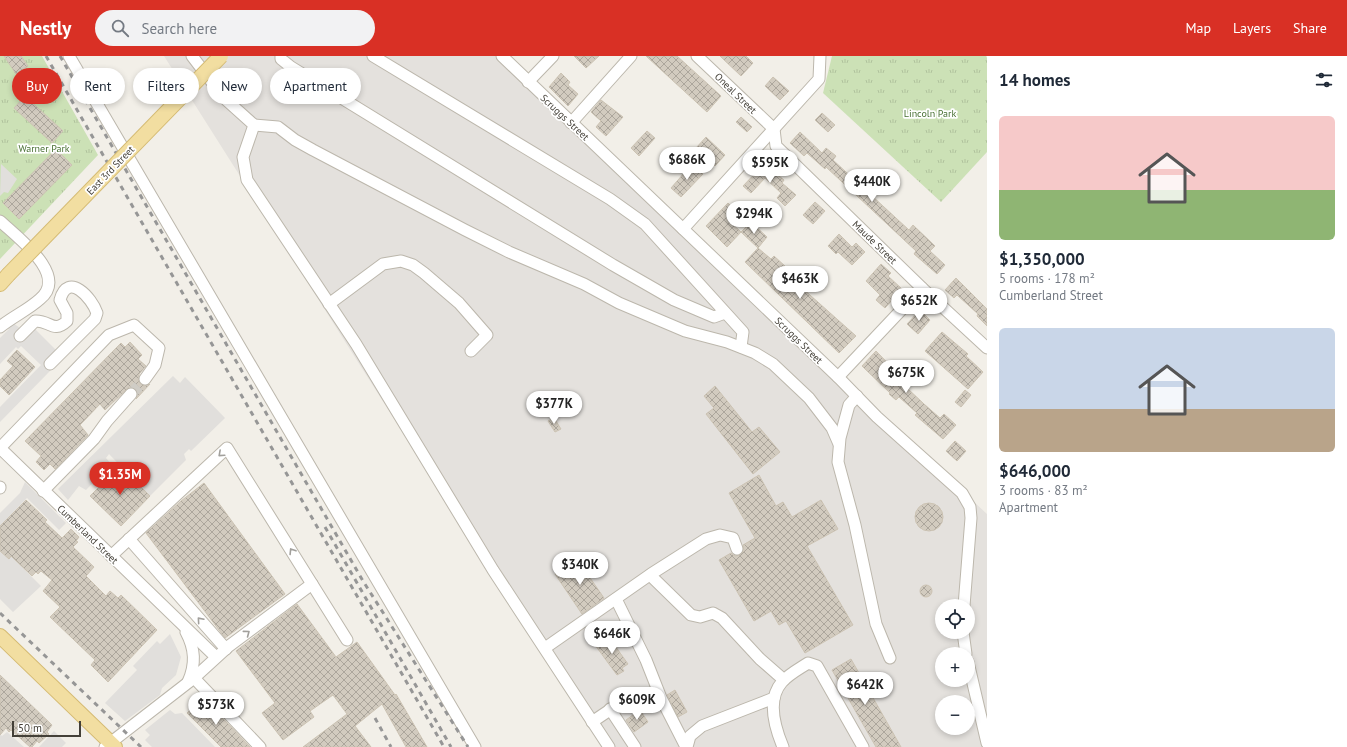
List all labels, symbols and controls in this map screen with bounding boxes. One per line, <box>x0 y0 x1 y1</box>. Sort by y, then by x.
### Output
search box <box>95 10 375 46</box>
text: Nestly <box>20 16 71 40</box>
icon: search <box>109 17 131 39</box>
text: Search here <box>141 19 217 38</box>
text: Map <box>1185 19 1211 37</box>
text: Layers <box>1233 19 1271 37</box>
text: Share <box>1293 19 1327 37</box>
chip: Buy <box>12 68 62 104</box>
chip: Rent <box>70 68 125 104</box>
chip: Filters <box>133 68 199 104</box>
chip: New <box>207 68 262 104</box>
chip: Apartment <box>270 68 361 104</box>
text: 14 homes <box>999 69 1070 91</box>
icon: filters <box>1313 69 1335 91</box>
street label: Oneal Street <box>712 70 760 117</box>
street label: Scruggs Street <box>538 92 592 144</box>
park label: Lincoln Park <box>904 107 956 120</box>
park label: Warner Park <box>18 142 70 155</box>
icon: home <box>1131 142 1203 214</box>
street label: East 3rd Street <box>84 143 137 198</box>
pin: $686K <box>659 147 715 181</box>
pin: $595K <box>742 150 798 184</box>
text: $686K <box>668 151 706 168</box>
text: $595K <box>751 154 789 171</box>
pin: $440K <box>844 169 900 203</box>
text: $440K <box>853 173 891 190</box>
pin: $294K <box>726 201 782 235</box>
text: $294K <box>735 205 773 222</box>
street label: Maude Street <box>850 218 900 267</box>
text: $1,350,000 <box>999 248 1085 270</box>
pin: $463K <box>772 266 828 300</box>
text: $463K <box>781 270 819 287</box>
text: 5 rooms · 178 m² <box>999 270 1095 287</box>
text: Cumberland Street <box>999 287 1103 304</box>
pin: $652K <box>891 288 947 322</box>
text: $652K <box>900 292 938 309</box>
street label: Scruggs Street <box>772 314 826 367</box>
icon: home <box>1131 354 1203 426</box>
pin: $675K <box>878 360 934 394</box>
text: $675K <box>887 364 925 381</box>
pin: $377K <box>526 391 582 425</box>
text: $377K <box>535 395 573 412</box>
one-way arrow <box>218 450 226 457</box>
text: $646,000 <box>999 460 1071 482</box>
pin: $1.35M <box>87 462 153 496</box>
text: $1.35M <box>98 466 142 483</box>
text: 3 rooms · 83 m² <box>999 482 1088 499</box>
text: Apartment <box>999 499 1058 516</box>
street label: Cumberland Street <box>54 502 121 567</box>
one-way arrow <box>289 548 296 555</box>
pin: $340K <box>552 552 608 586</box>
text: $340K <box>561 556 599 573</box>
map controls <box>935 599 975 735</box>
button: locate <box>935 599 975 639</box>
one-way arrow <box>198 617 205 625</box>
pin: $646K <box>584 621 640 655</box>
text: $646K <box>593 625 631 642</box>
one-way arrow <box>242 631 249 638</box>
button: + <box>935 647 975 687</box>
pin: $642K <box>837 672 893 706</box>
text: $642K <box>846 676 884 693</box>
pin: $609K <box>609 687 665 721</box>
text: $609K <box>618 691 656 708</box>
pin: $573K <box>188 692 244 726</box>
button: − <box>935 695 975 735</box>
text: $573K <box>197 696 235 713</box>
scale bar <box>12 719 81 738</box>
text: 50 m <box>18 721 42 735</box>

